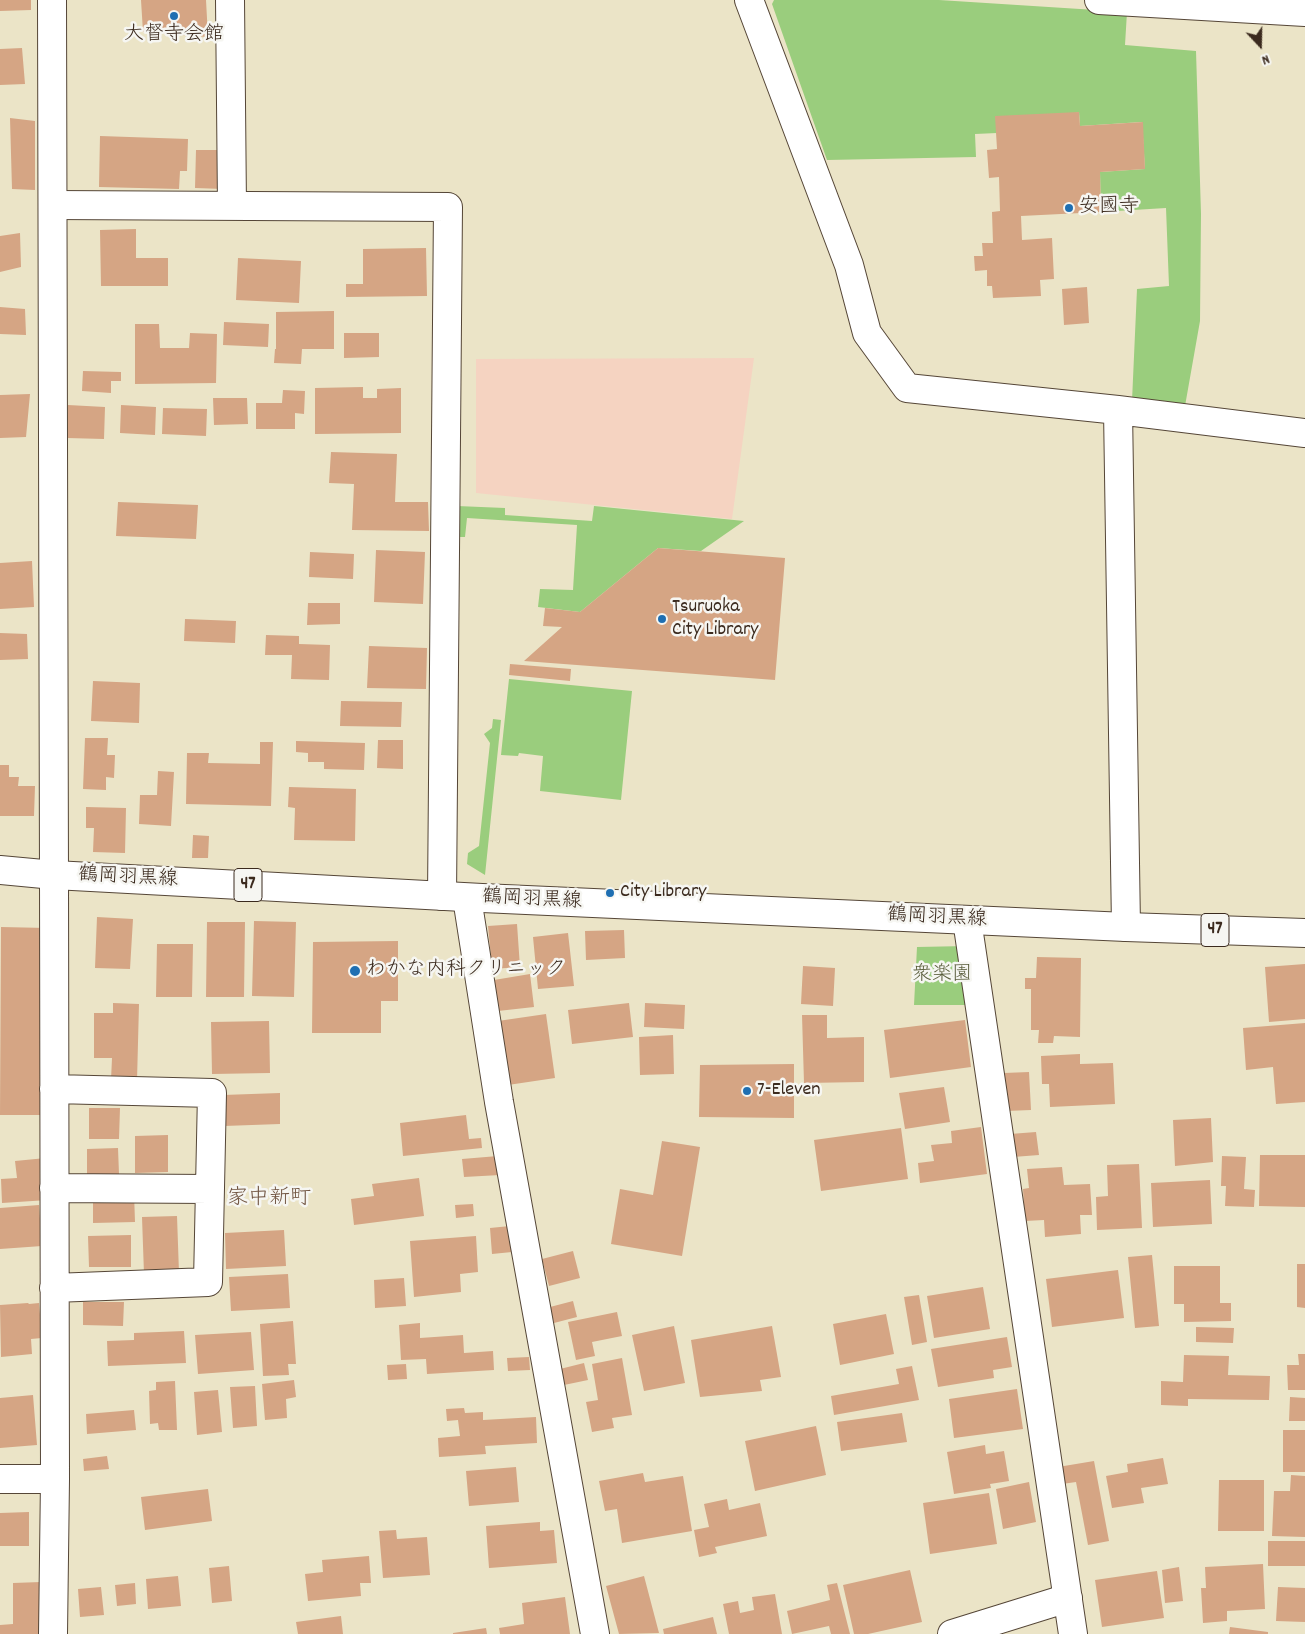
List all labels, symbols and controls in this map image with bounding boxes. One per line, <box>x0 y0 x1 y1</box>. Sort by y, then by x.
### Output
marker: 大督寺会館 <box>168 10 180 22</box>
north arrow <box>1235 20 1285 70</box>
place label: 大督寺会館 <box>124 24 224 48</box>
text: N <box>1259 48 1272 70</box>
place label: 安國寺 <box>1079 196 1139 220</box>
marker: 安國寺 <box>1063 202 1075 214</box>
place label: Tsuruoka City Library <box>672 596 758 643</box>
marker: Tsuruoka City Library <box>656 613 668 625</box>
street label: 鶴岡羽黒線 <box>77 864 179 894</box>
road number: 47 <box>234 868 262 902</box>
place label: City Library <box>620 881 706 905</box>
street label: 鶴岡羽黒線 <box>481 886 583 916</box>
marker: City Library <box>604 887 616 899</box>
street label: 鶴岡羽黒線 <box>886 904 988 934</box>
road number: 47 <box>1201 914 1229 946</box>
place label: わかな内科クリニック <box>366 959 566 983</box>
marker: わかな内科クリニック <box>348 964 362 978</box>
park label: 衆楽園 <box>912 964 972 988</box>
place label: 7-Eleven <box>757 1079 821 1103</box>
marker: 7-Eleven <box>741 1085 753 1097</box>
district label: 家中新町 <box>227 1187 311 1213</box>

